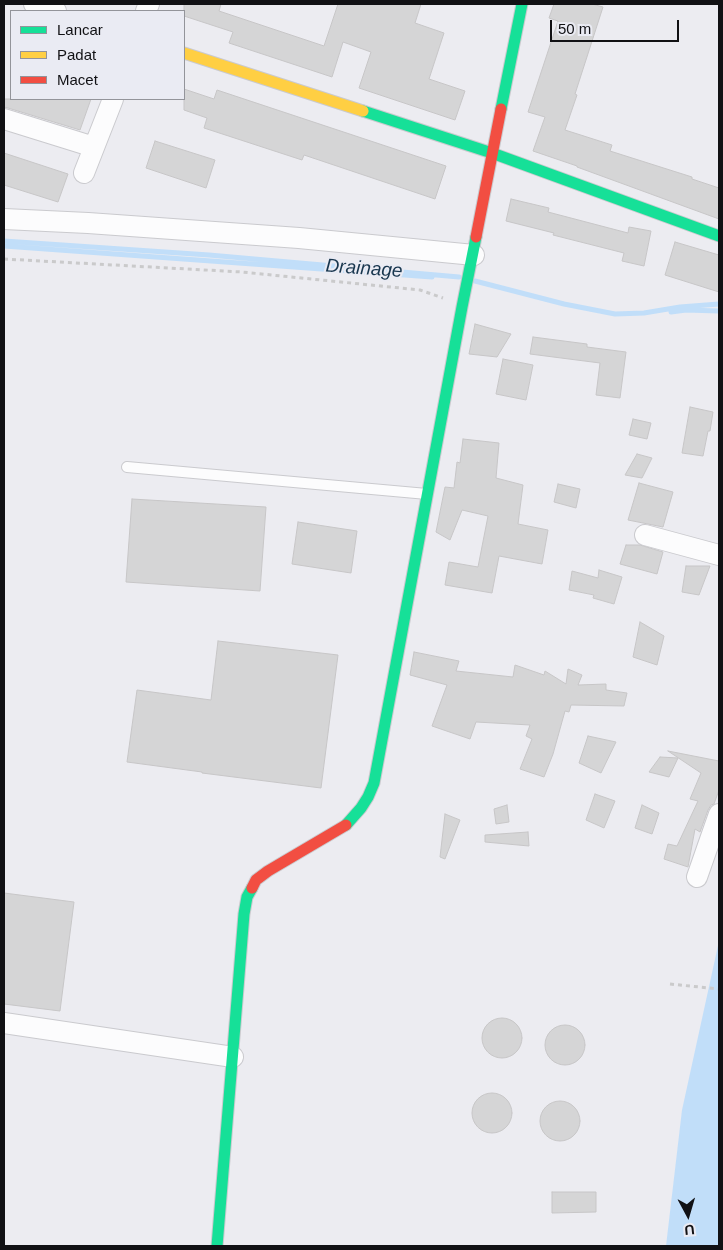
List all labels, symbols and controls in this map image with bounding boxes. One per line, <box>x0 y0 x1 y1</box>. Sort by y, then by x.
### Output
legend <box>10 10 185 100</box>
scale bar <box>553 10 682 42</box>
text: 50 m <box>558 20 591 37</box>
text: Lancar <box>57 21 103 38</box>
text: Padat <box>57 46 96 63</box>
text: Macet <box>57 71 98 88</box>
water label: Drainage <box>325 255 403 283</box>
north arrow <box>663 1190 713 1240</box>
text: U <box>684 1221 695 1238</box>

